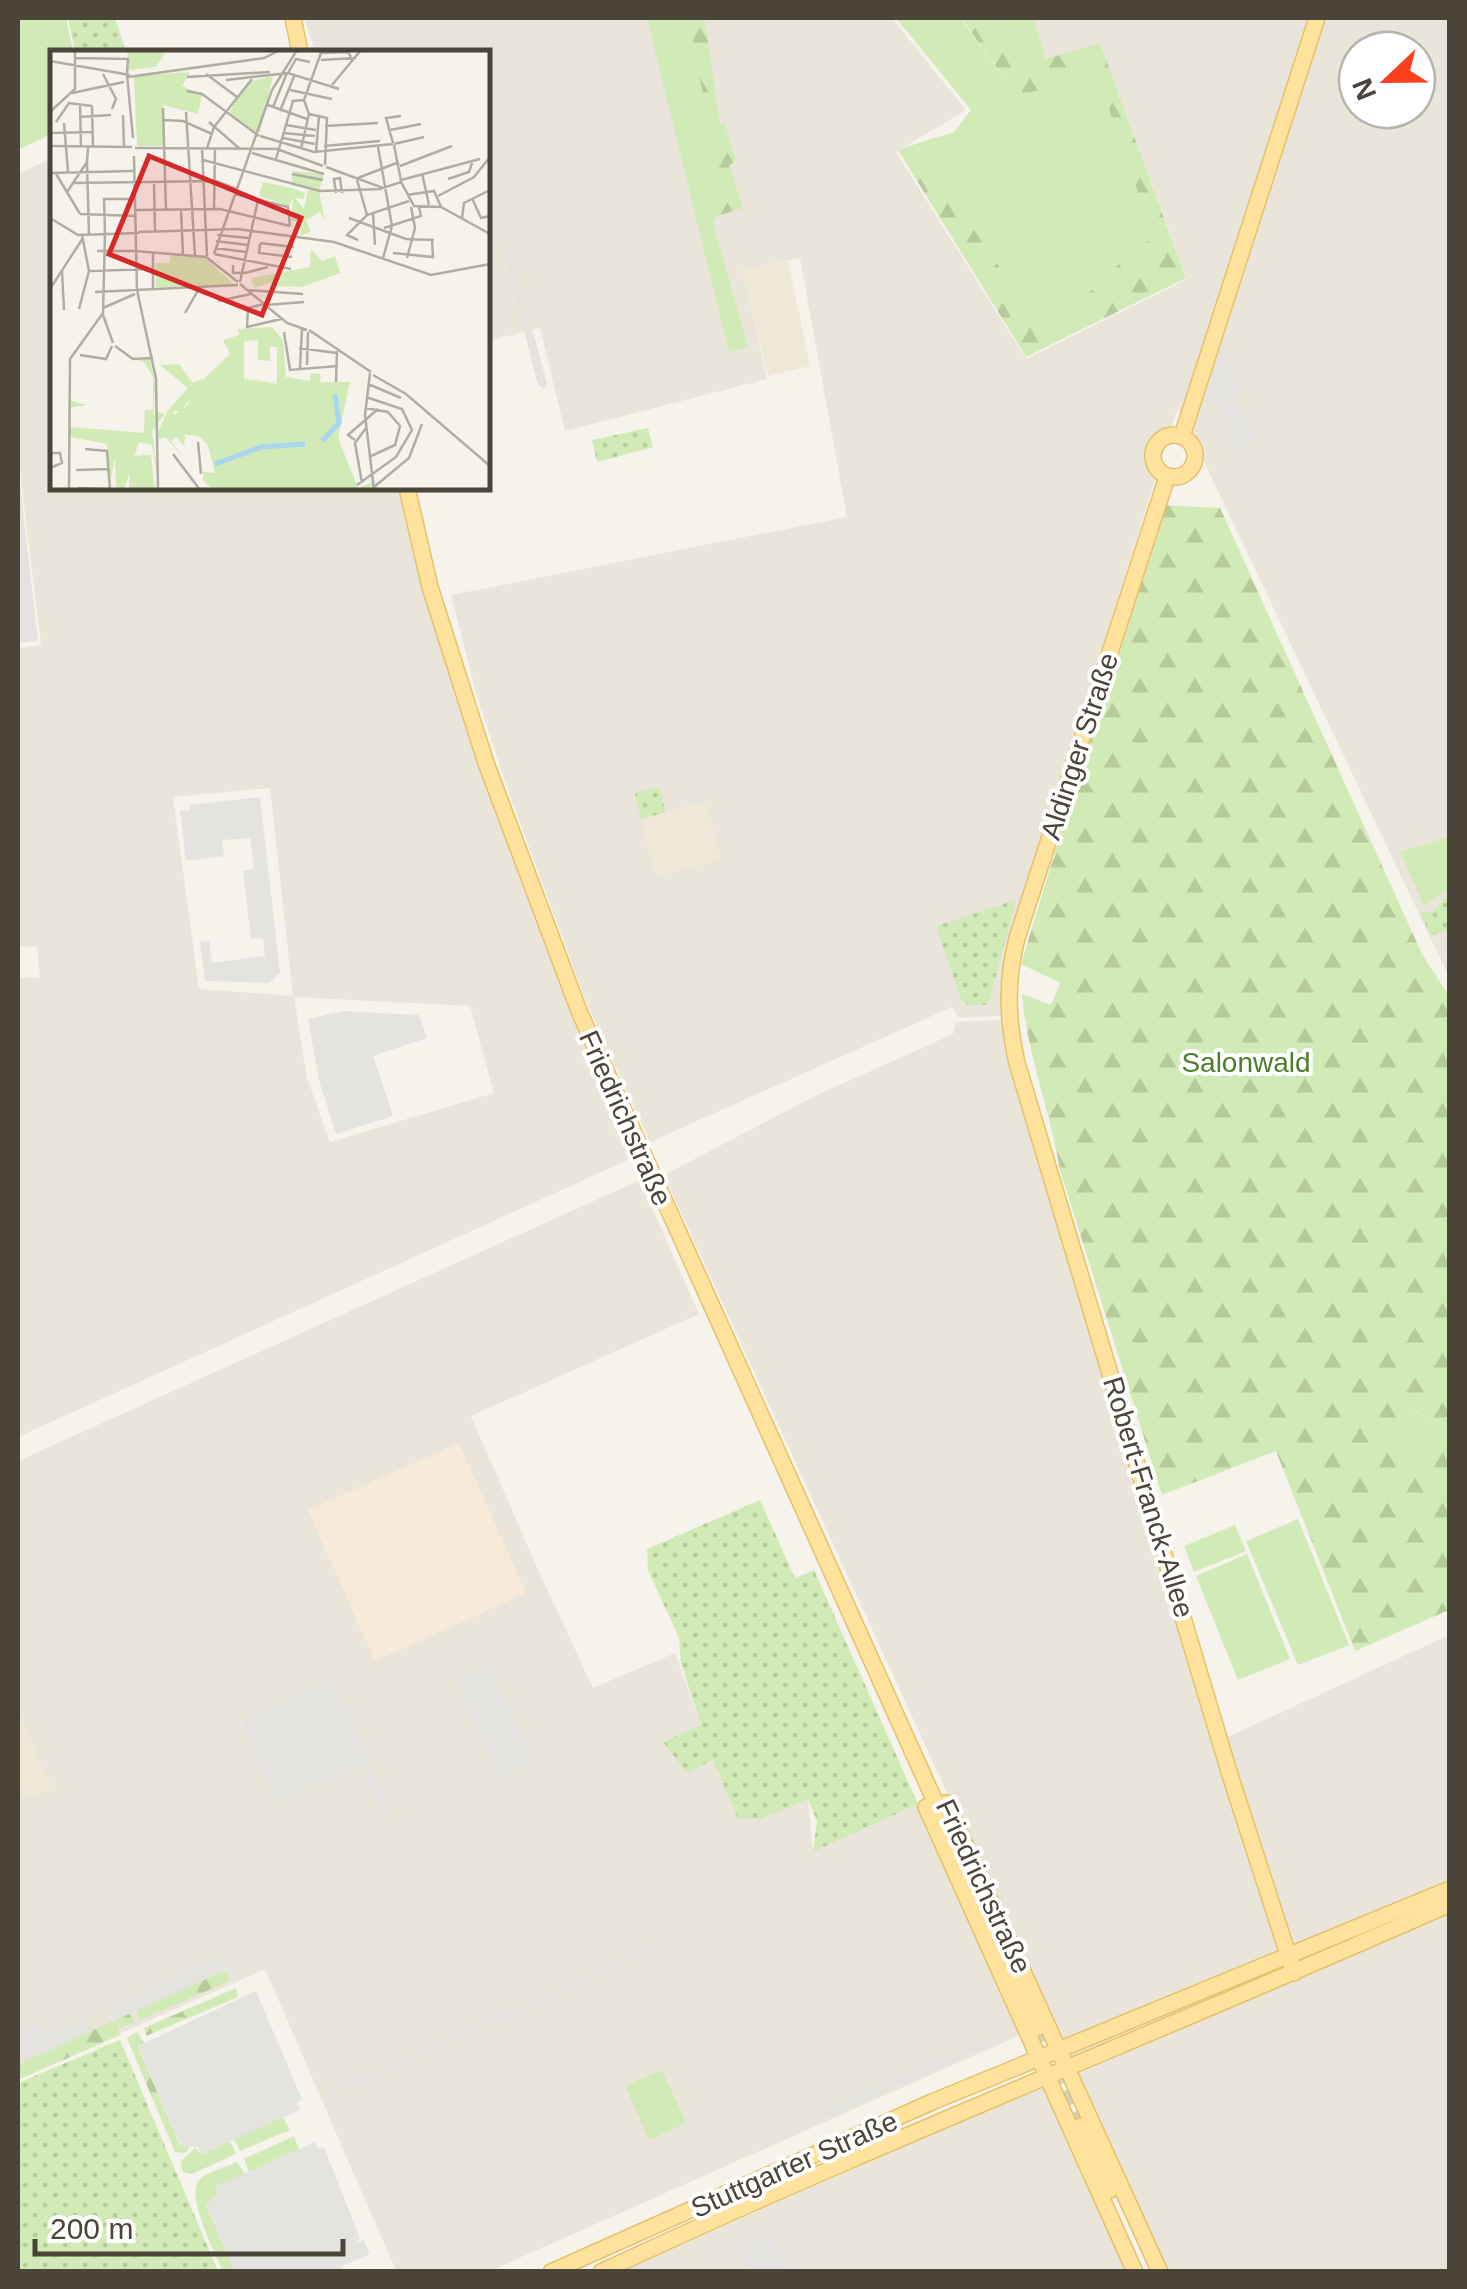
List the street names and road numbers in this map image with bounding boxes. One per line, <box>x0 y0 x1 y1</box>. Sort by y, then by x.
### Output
street label: Aldinger Straße <box>1035 649 1124 843</box>
street label: Friedrichstraße <box>573 1026 678 1211</box>
street label: Robert-Franck-Allee <box>1097 1373 1200 1621</box>
street label: Friedrichstraße <box>930 1794 1037 1978</box>
street label: Stuttgarter Straße <box>686 2105 902 2224</box>

